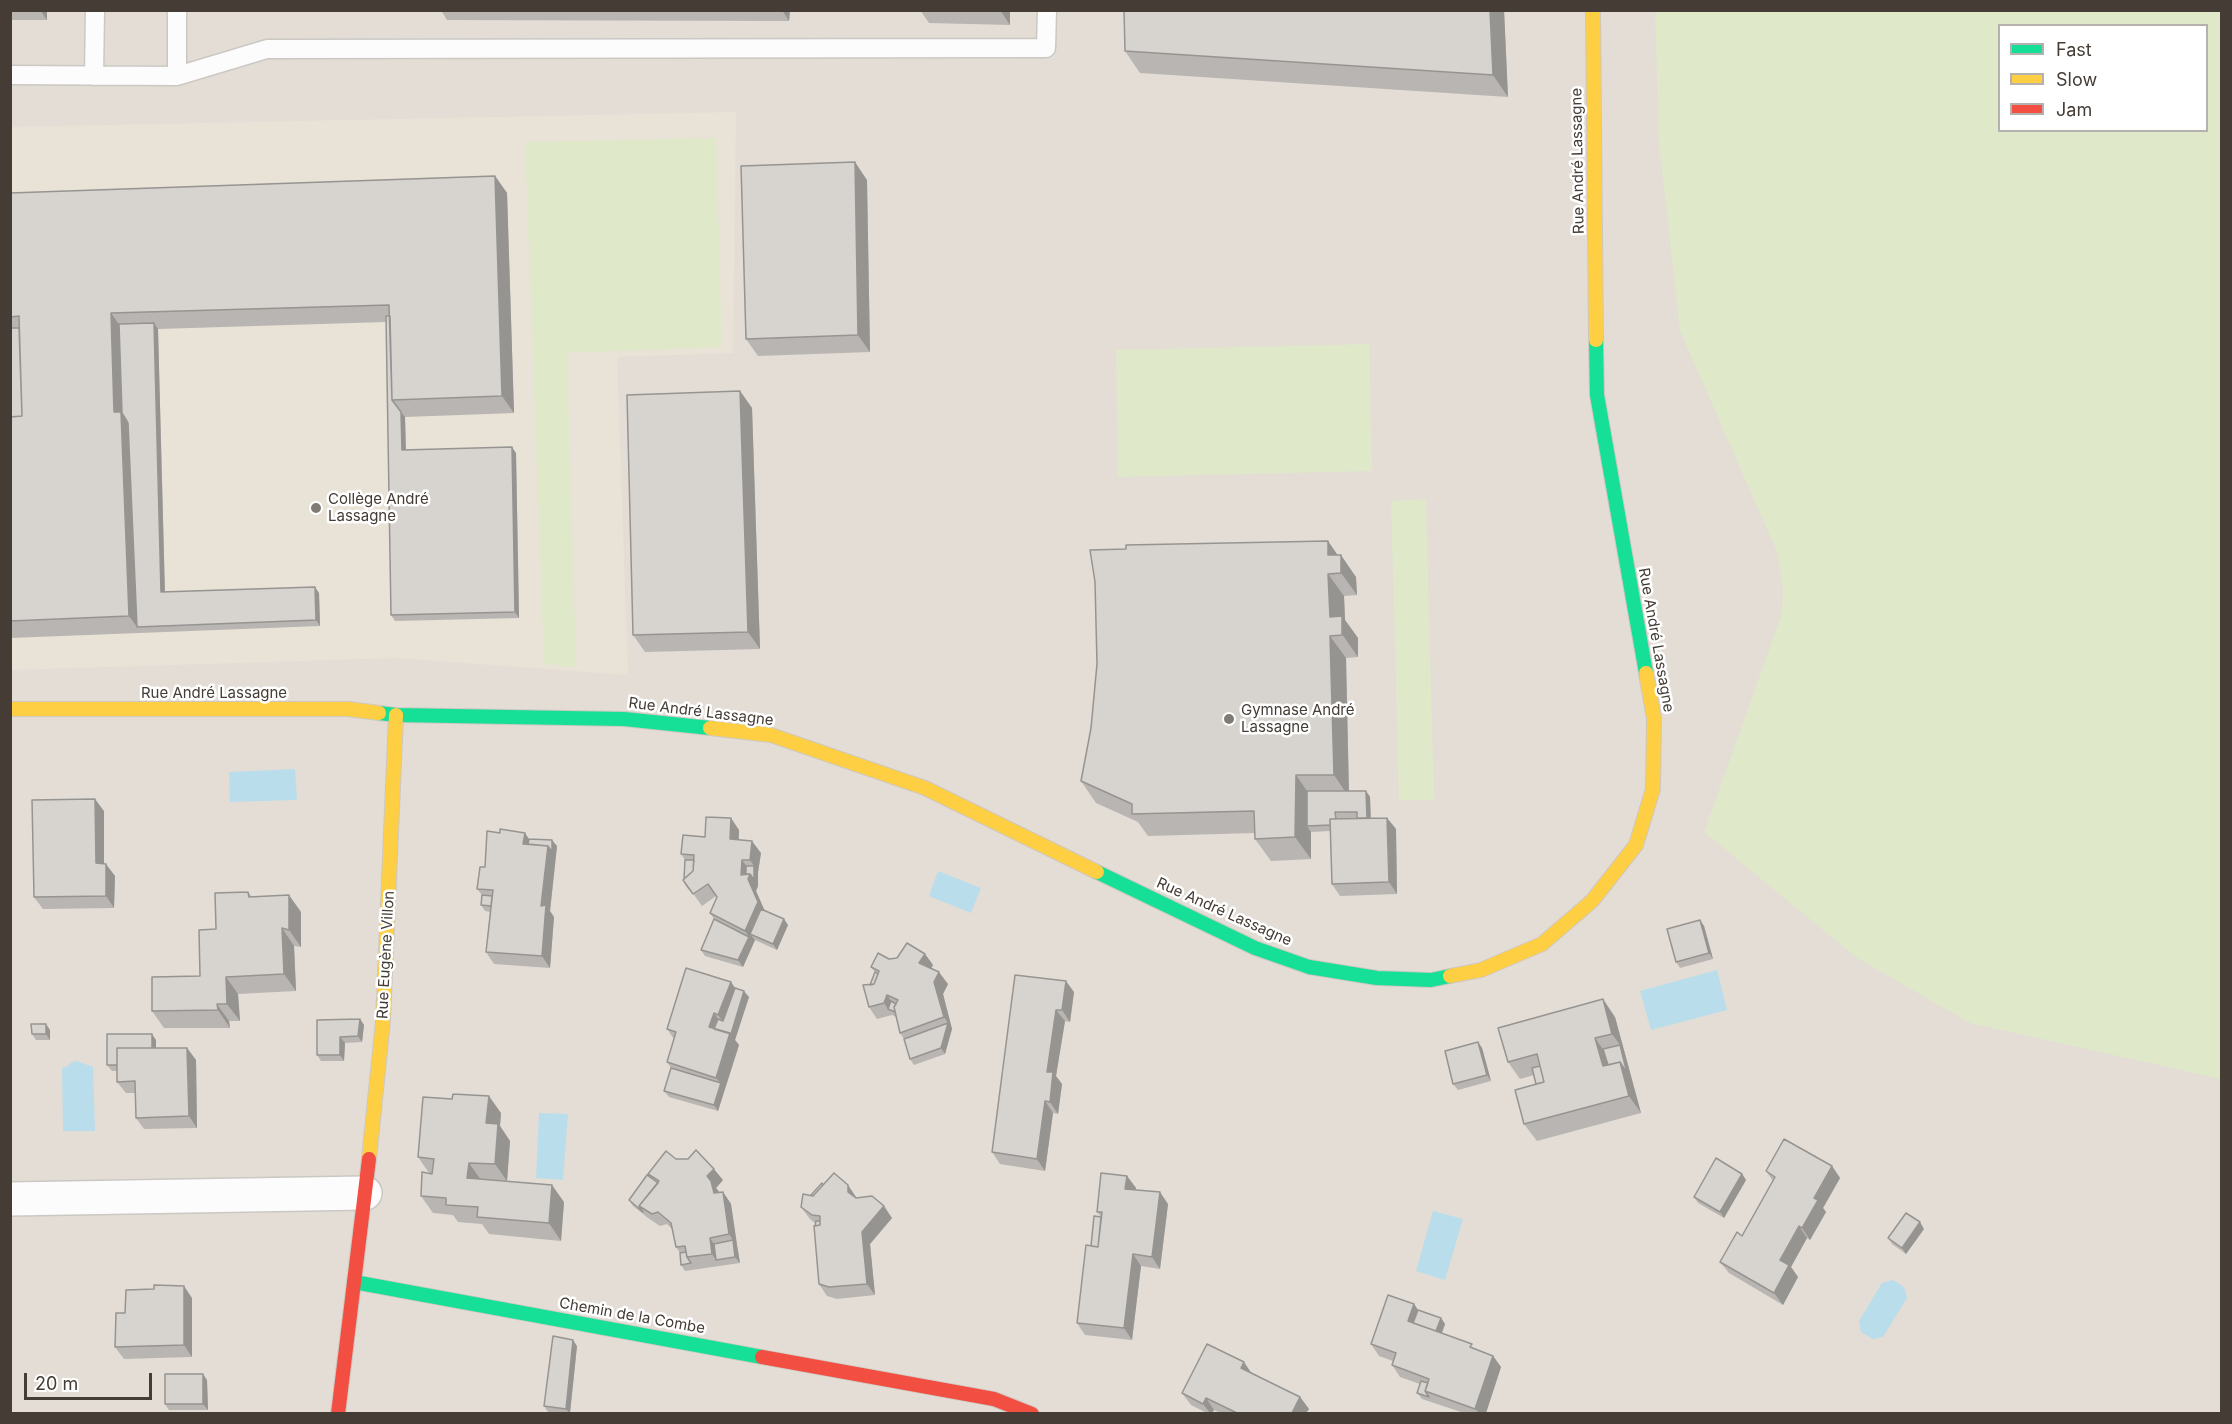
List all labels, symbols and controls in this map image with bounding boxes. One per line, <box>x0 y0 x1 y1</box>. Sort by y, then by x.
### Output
legend <box>1998 24 2208 132</box>
text: Fast <box>2056 39 2092 60</box>
text: Slow <box>2056 69 2097 90</box>
street label: Rue André Lassagne <box>1568 88 1588 234</box>
text: Jam <box>2056 99 2092 120</box>
place label: Collège André Lassagne <box>328 490 429 525</box>
marker: Collège André Lassagne <box>309 501 323 515</box>
street label: Rue André Lassagne <box>1634 566 1678 714</box>
street label: Rue André Lassagne <box>141 684 287 702</box>
street label: Rue André Lassagne <box>627 694 775 730</box>
place label: Gymnase André Lassagne <box>1241 701 1354 736</box>
marker: Gymnase André Lassagne <box>1222 712 1236 726</box>
street label: Rue André Lassagne <box>1154 874 1294 950</box>
street label: Rue Eugène Villon <box>374 890 398 1020</box>
street label: Chemin de la Combe <box>558 1294 706 1338</box>
scale bar <box>27 1361 154 1399</box>
text: 20 m <box>35 1373 78 1394</box>

